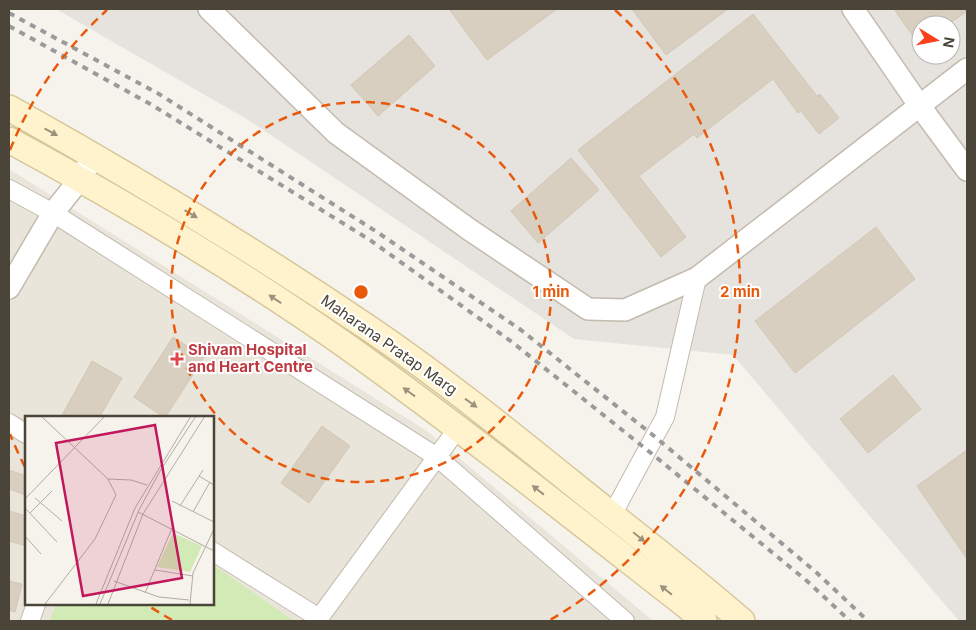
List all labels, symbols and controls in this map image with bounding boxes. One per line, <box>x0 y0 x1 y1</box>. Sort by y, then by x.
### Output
north arrow <box>911 15 961 65</box>
text: N <box>940 36 959 49</box>
one-way arrow <box>44 128 59 136</box>
one-way arrow <box>185 210 198 219</box>
text: 1 min <box>532 282 570 301</box>
text: 2 min <box>720 282 760 301</box>
centre of rings <box>352 283 370 301</box>
street label: Maharana Pratap Marg <box>318 290 461 399</box>
one-way arrow <box>269 294 282 304</box>
place label: Shivam Hospital and Heart Centre <box>188 340 313 376</box>
marker: Shivam Hospital and Heart Centre <box>170 352 184 366</box>
one-way arrow <box>403 386 416 397</box>
one-way arrow <box>464 398 478 408</box>
inset map <box>25 416 214 605</box>
one-way arrow <box>531 485 545 495</box>
one-way arrow <box>632 531 645 542</box>
one-way arrow <box>659 585 673 595</box>

